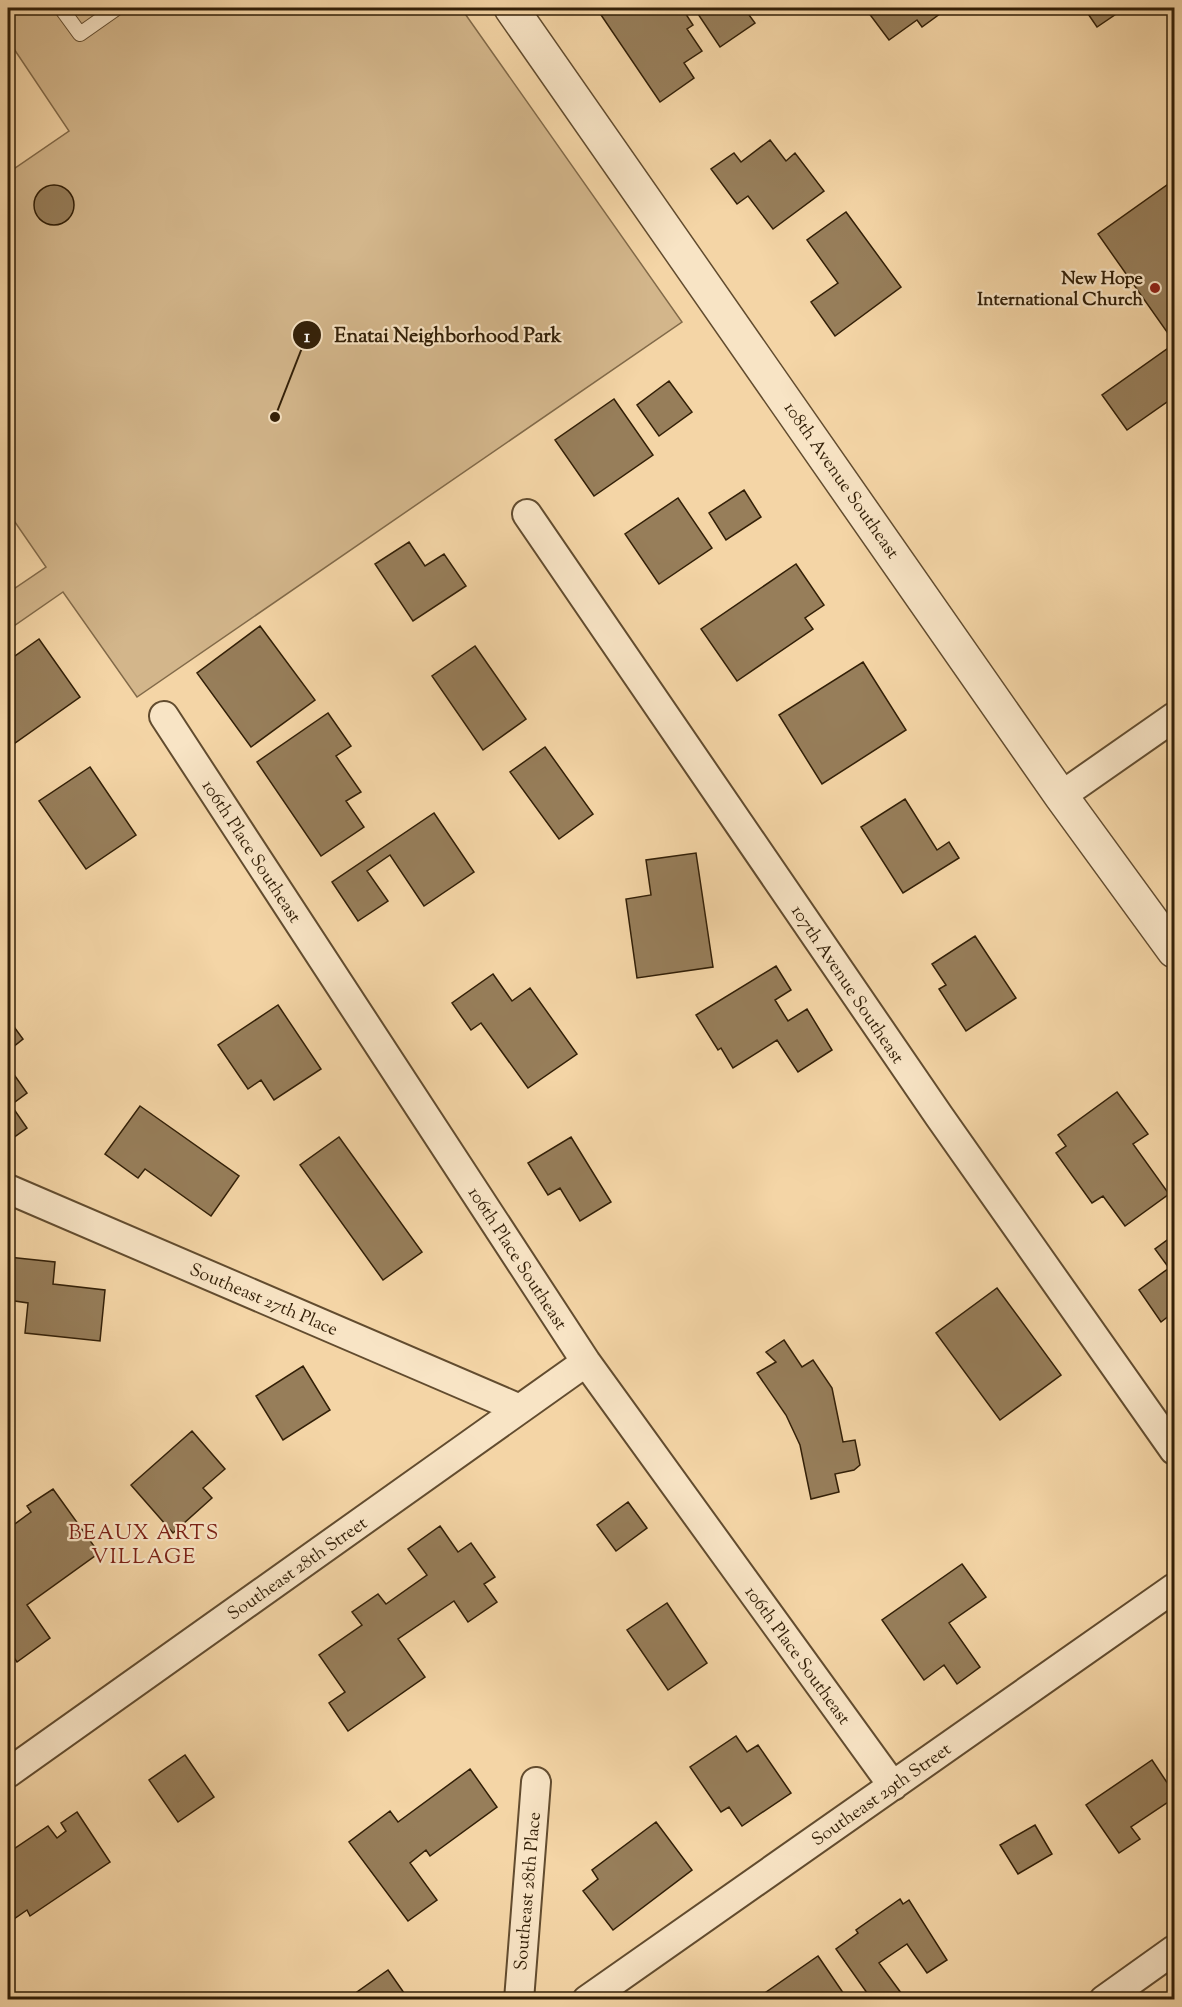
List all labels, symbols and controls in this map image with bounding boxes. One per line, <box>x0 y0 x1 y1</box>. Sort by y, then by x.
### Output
place label: New Hope International Church <box>977 267 1144 314</box>
marker: New Hope International Church <box>1148 281 1162 295</box>
callout: Enatai Neighborhood Park <box>292 316 573 354</box>
text: Enatai Neighborhood Park <box>334 323 562 352</box>
text: 1 <box>304 325 311 351</box>
street label: 108th Avenue Southeast <box>776 397 904 565</box>
street label: 106th Place Southeast <box>194 775 306 929</box>
street label: 107th Avenue Southeast <box>783 901 909 1070</box>
street label: 106th Place Southeast <box>460 1182 572 1336</box>
street label: Southeast 27th Place <box>185 1258 341 1344</box>
street label: Southeast 28th Street <box>223 1511 373 1628</box>
district label: BEAUX ARTS VILLAGE <box>68 1519 220 1573</box>
street label: 106th Place Southeast <box>737 1581 856 1731</box>
street label: Southeast 29th Street <box>807 1738 957 1854</box>
street label: Southeast 28th Place <box>509 1811 549 1971</box>

